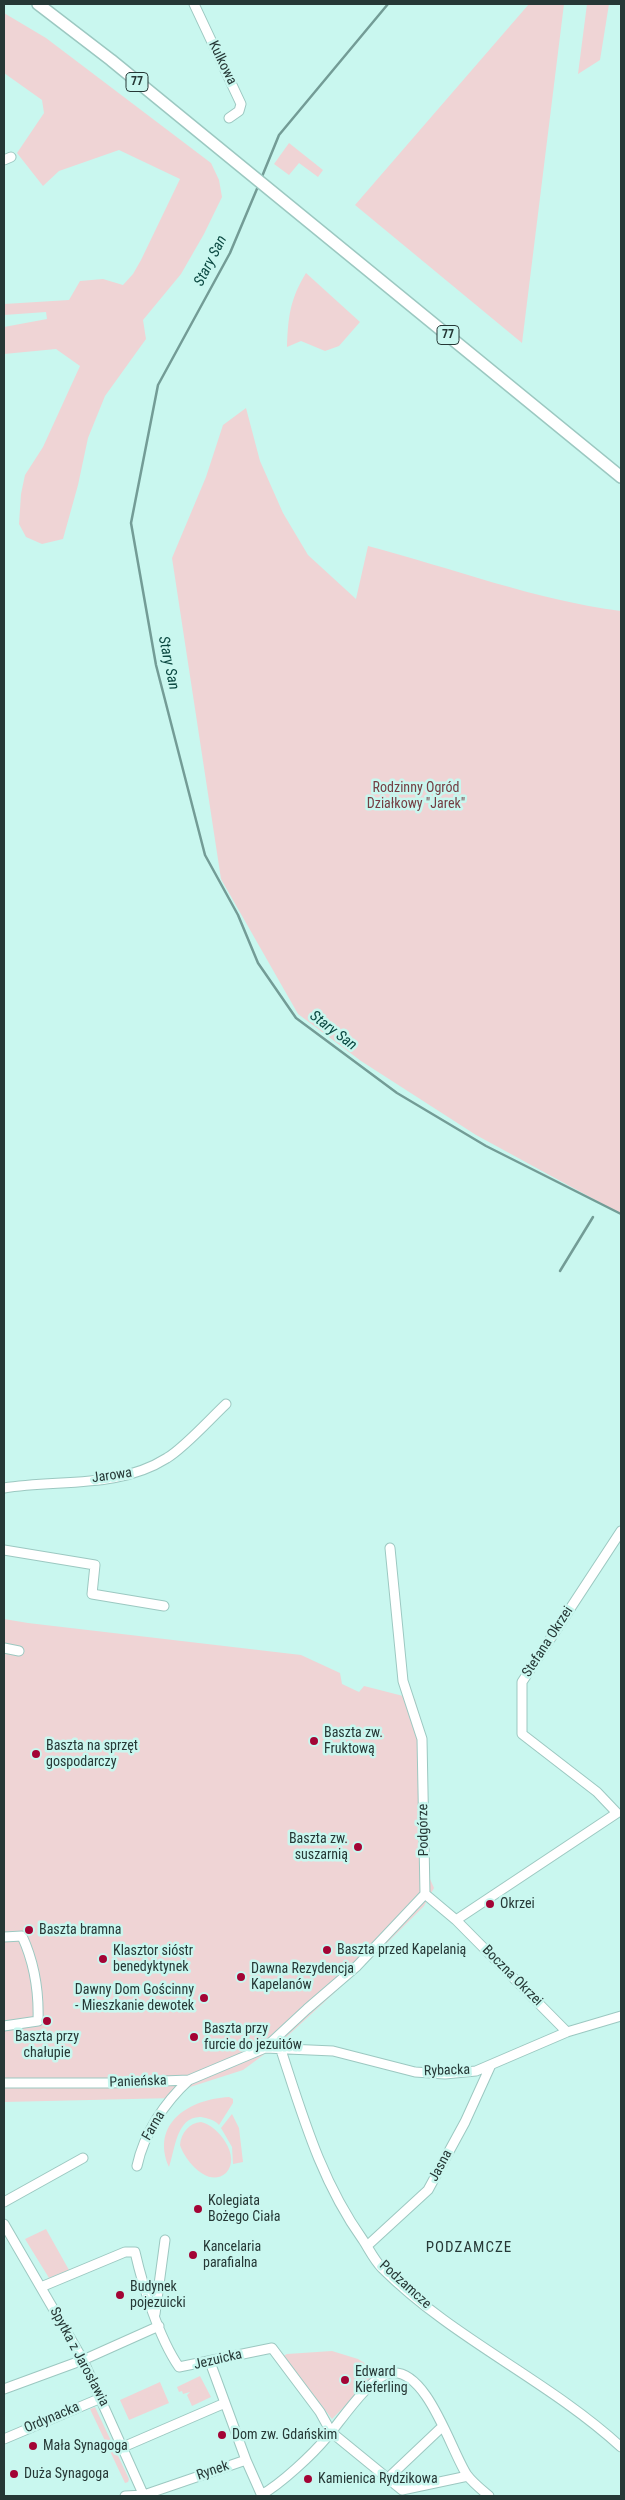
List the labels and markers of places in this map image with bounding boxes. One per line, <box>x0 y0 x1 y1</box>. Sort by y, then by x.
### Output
place label: Baszta zw. Fruktową <box>324 1725 383 1758</box>
marker: Baszta zw. Fruktową <box>308 1735 320 1747</box>
place label: Baszta na sprzęt gospodarczy <box>46 1738 138 1770</box>
marker: Baszta na sprzęt gospodarczy <box>30 1748 42 1760</box>
place label: Baszta zw. suszarnią <box>289 1831 348 1864</box>
marker: Baszta zw. suszarnią <box>352 1841 364 1853</box>
place label: Okrzei <box>500 1896 535 1912</box>
marker: Okrzei <box>484 1898 496 1910</box>
place label: Baszta bramna <box>39 1922 122 1938</box>
marker: Baszta bramna <box>23 1924 35 1936</box>
place label: Baszta przed Kapelanią <box>337 1942 466 1958</box>
place label: Klasztor sióstr benedyktynek <box>113 1943 193 1975</box>
marker: Baszta przed Kapelanią <box>321 1944 333 1956</box>
marker: Klasztor sióstr benedyktynek <box>97 1953 109 1965</box>
place label: Dawna Rezydencja Kapelanów <box>251 1961 354 1994</box>
marker: Dawna Rezydencja Kapelanów <box>235 1971 247 1983</box>
place label: Dawny Dom Gościnny - Mieszkanie dewotek <box>75 1982 194 2014</box>
marker: Dawny Dom Gościnny - Mieszkanie dewotek <box>198 1992 210 2004</box>
marker: Baszta przy chałupie <box>41 2015 53 2027</box>
place label: Baszta przy furcie do jezuitów <box>204 2021 302 2054</box>
place label: Baszta przy chałupie <box>15 2029 79 2062</box>
marker: Baszta przy furcie do jezuitów <box>188 2031 200 2043</box>
place label: Kolegiata Bożego Ciała <box>208 2193 280 2226</box>
marker: Kolegiata Bożego Ciała <box>192 2203 204 2215</box>
place label: Kancelaria parafialna <box>203 2239 261 2272</box>
marker: Kancelaria parafialna <box>187 2249 199 2261</box>
place label: Budynek pojezuicki <box>130 2279 186 2312</box>
marker: Budynek pojezuicki <box>114 2289 126 2301</box>
place label: Edward Kieferling <box>355 2364 408 2396</box>
marker: Edward Kieferling <box>339 2374 351 2386</box>
place label: Dom zw. Gdańskim <box>232 2427 337 2443</box>
marker: Dom zw. Gdańskim <box>216 2429 228 2441</box>
place label: Mała Synagoga <box>43 2438 128 2454</box>
marker: Mała Synagoga <box>27 2440 39 2452</box>
place label: Duża Synagoga <box>24 2466 109 2482</box>
marker: Duża Synagoga <box>8 2468 20 2480</box>
place label: Kamienica Rydzikowa <box>318 2471 438 2487</box>
marker: Kamienica Rydzikowa <box>302 2473 314 2485</box>

